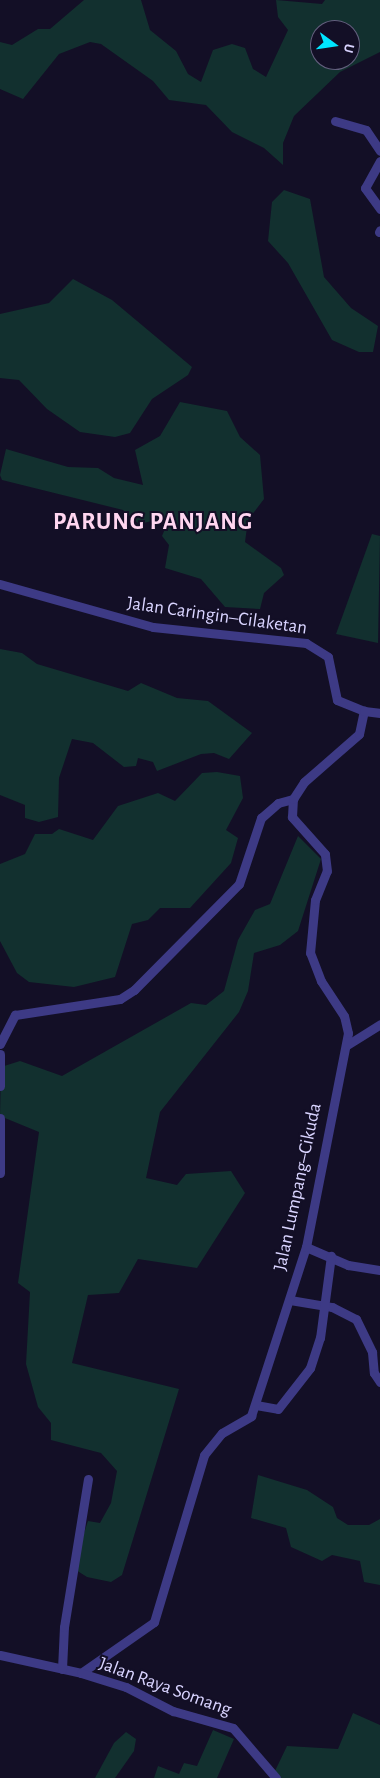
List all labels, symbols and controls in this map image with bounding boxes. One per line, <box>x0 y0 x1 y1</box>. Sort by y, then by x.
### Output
north arrow <box>310 20 360 70</box>
text: U <box>341 42 356 54</box>
district label: PARUNG PANJANG <box>51 509 255 537</box>
street label: Jalan Caringin–Cilaketan <box>125 592 309 640</box>
street label: Jalan Lumpang–Cikuda <box>269 1101 327 1273</box>
street label: Jalan Raya Somang <box>96 1652 234 1722</box>

